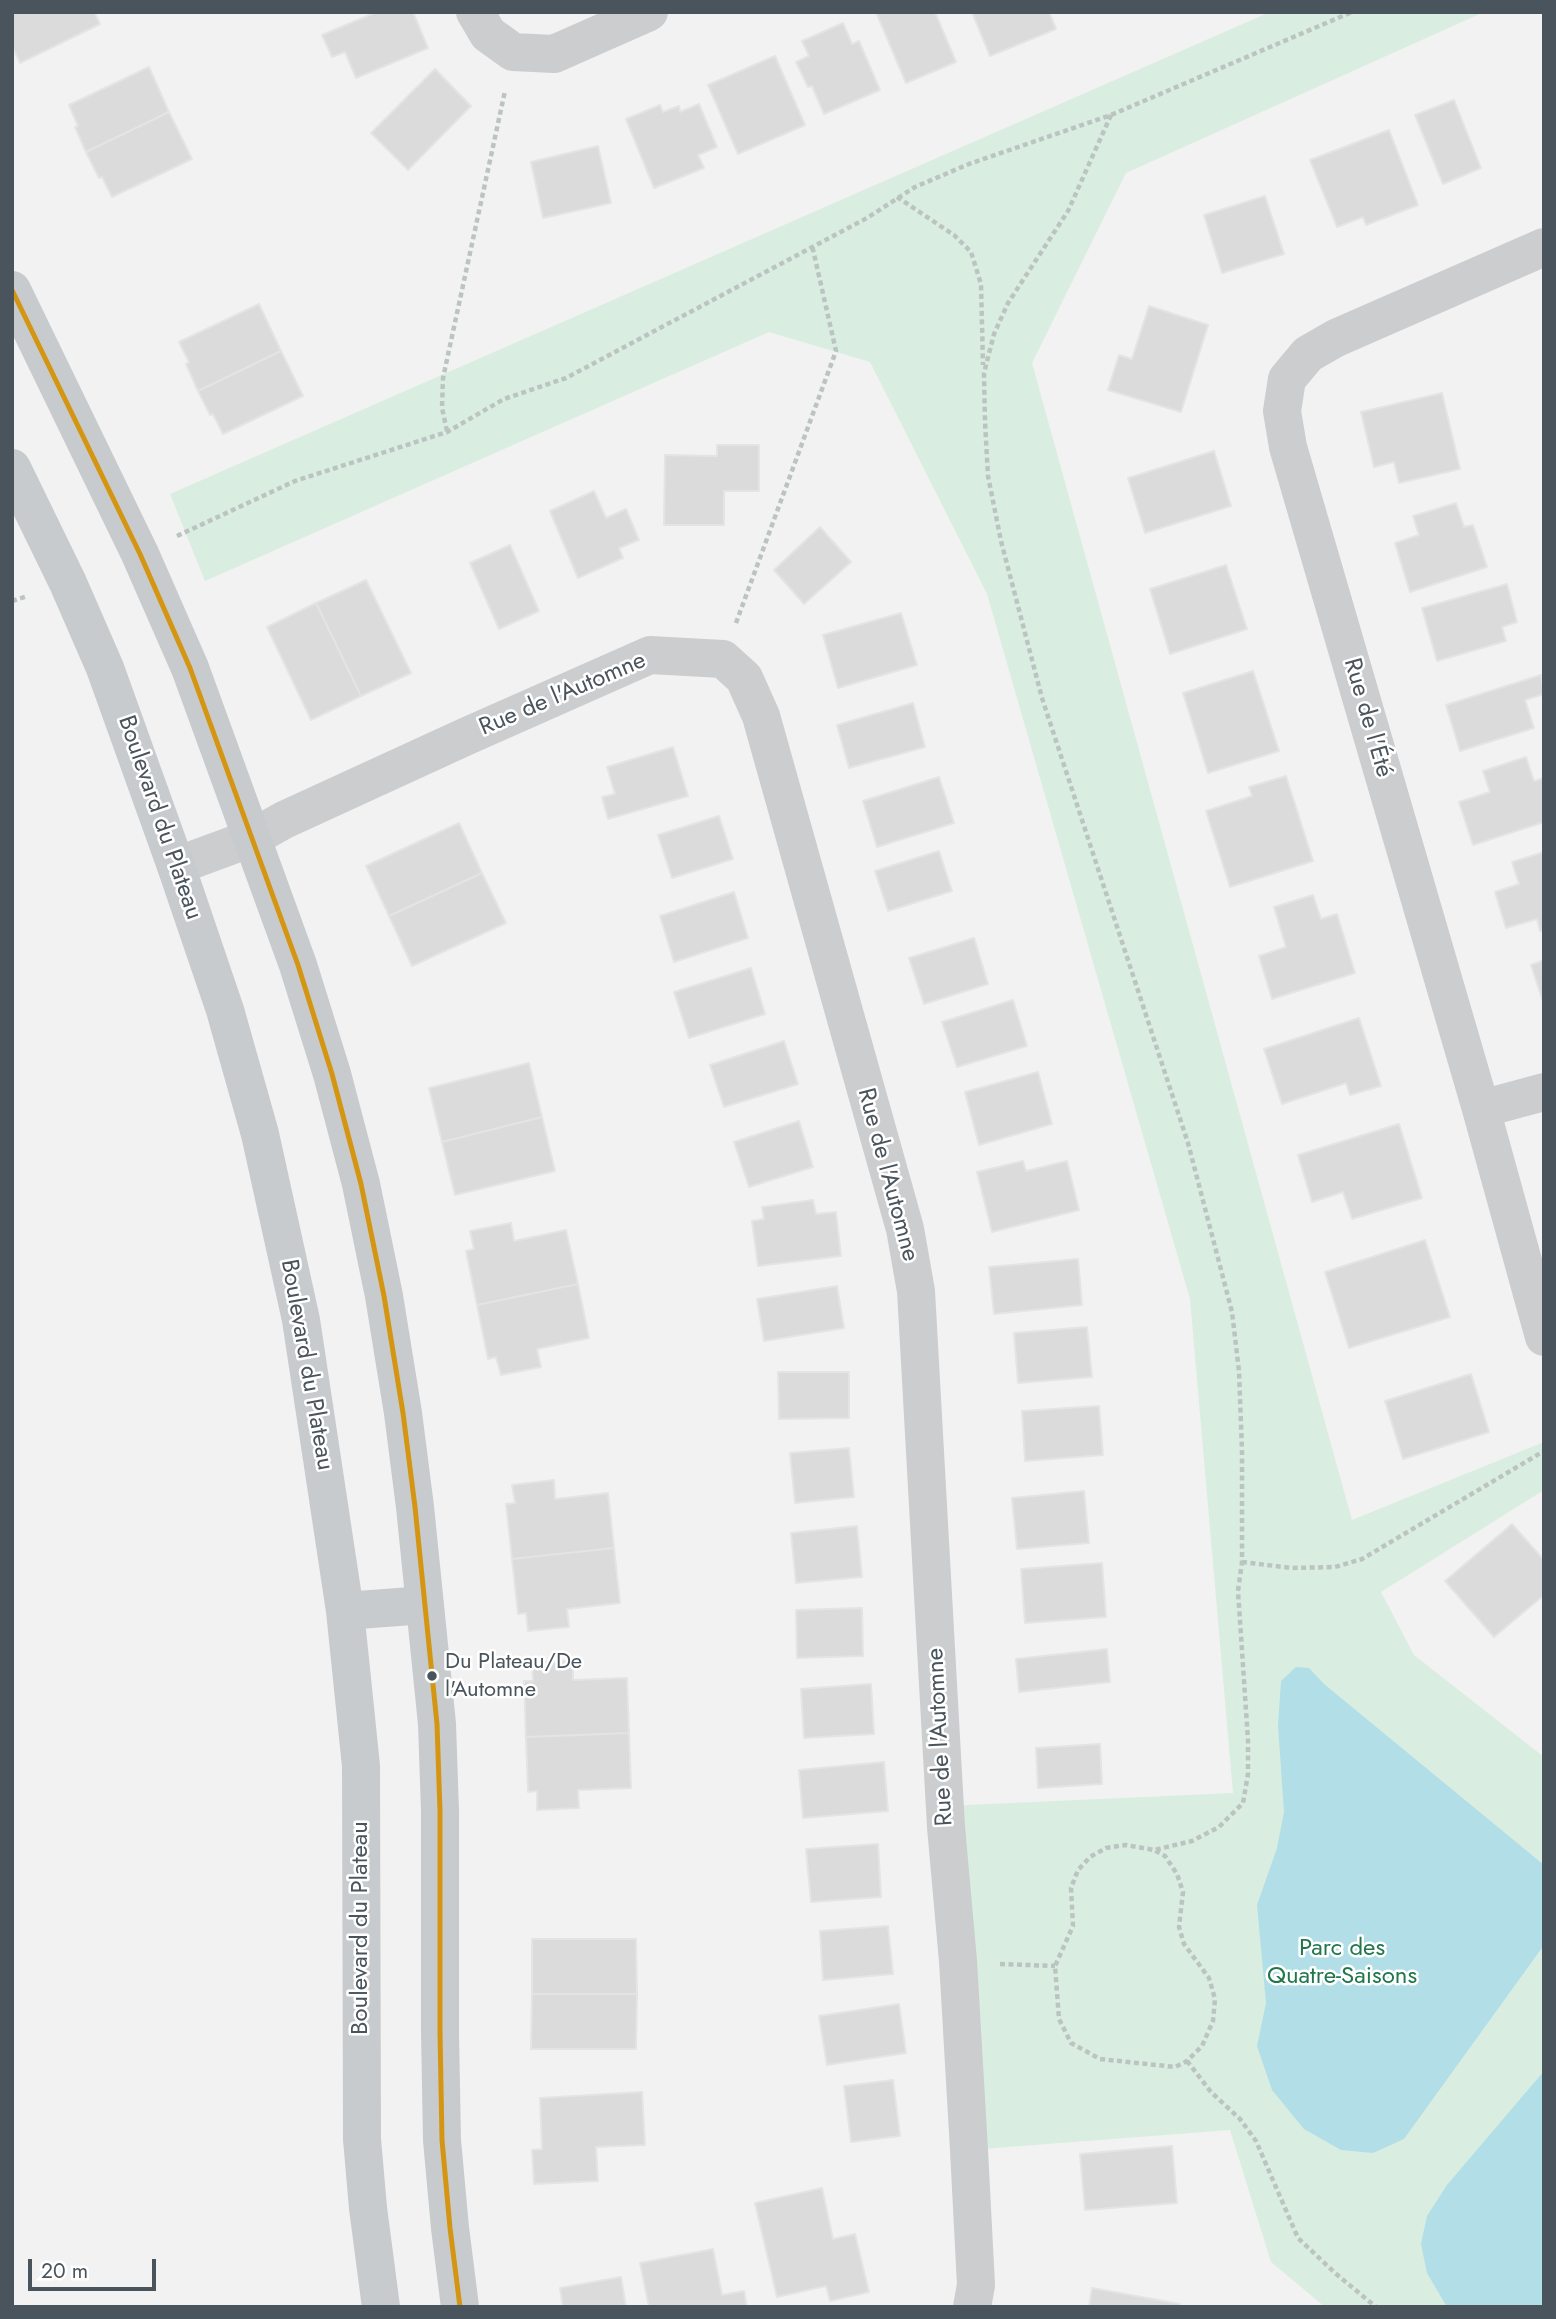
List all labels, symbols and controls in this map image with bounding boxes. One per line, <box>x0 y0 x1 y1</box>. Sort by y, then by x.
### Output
street label: Rue de l'Automne <box>475 647 651 743</box>
street label: Rue de l'Été <box>1336 655 1398 781</box>
street label: Boulevard du Plateau <box>111 712 207 924</box>
street label: Rue de l'Automne <box>850 1085 924 1265</box>
street label: Boulevard du Plateau <box>273 1257 339 1473</box>
street label: Rue de l'Automne <box>922 1647 960 1827</box>
place label: Du Plateau/De l'Automne <box>445 1650 582 1702</box>
marker: Du Plateau/De l'Automne <box>425 1669 439 1683</box>
street label: Boulevard du Plateau <box>347 1821 375 2035</box>
park label: Parc des Quatre-Saisons <box>1267 1935 1417 1991</box>
scale bar <box>32 2246 159 2290</box>
text: 20 m <box>41 2256 88 2286</box>

